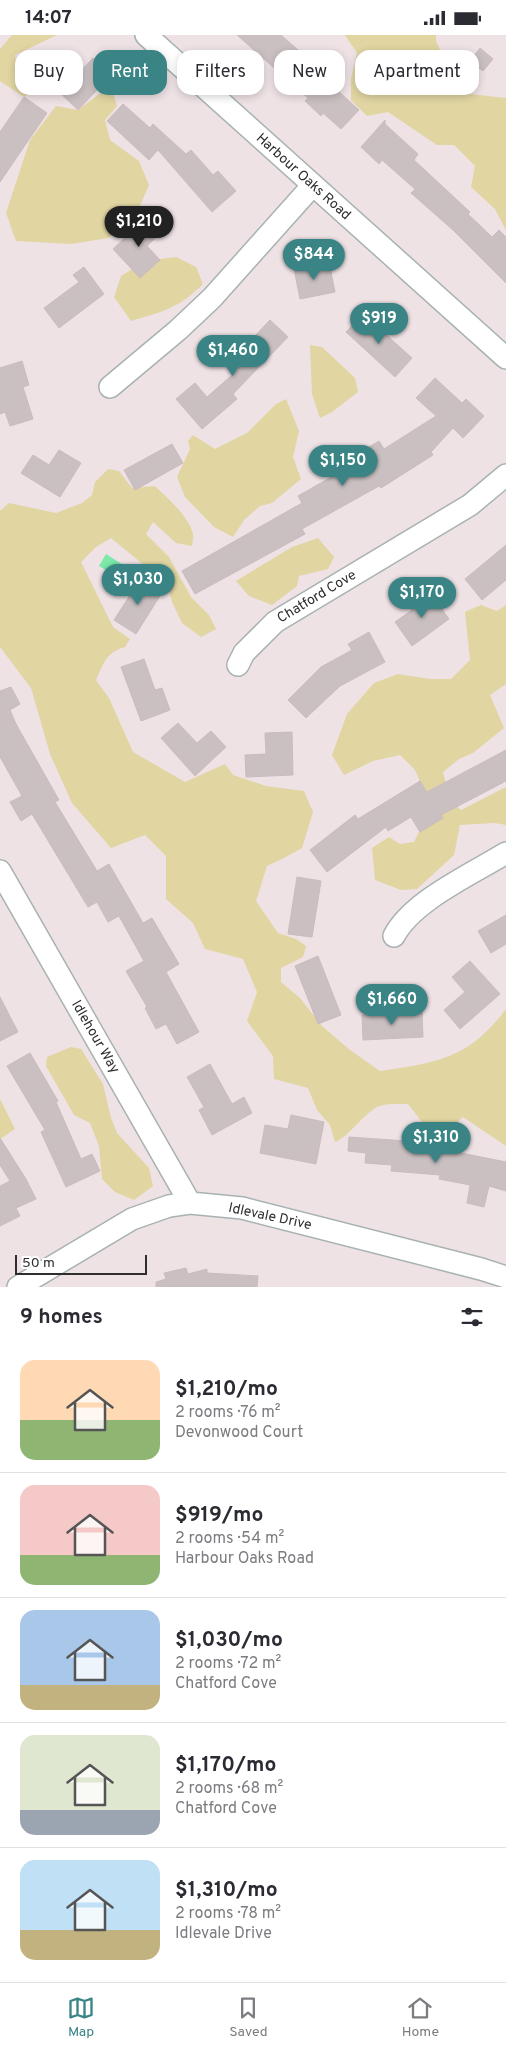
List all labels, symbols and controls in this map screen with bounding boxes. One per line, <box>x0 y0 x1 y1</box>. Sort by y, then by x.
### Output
text: 14:07 <box>25 6 72 30</box>
chip: Buy <box>15 50 83 95</box>
chip: Rent <box>93 50 167 95</box>
chip: Filters <box>177 50 264 95</box>
chip: New <box>274 50 345 95</box>
chip: Apartment <box>355 50 479 95</box>
street label: Harbour Oaks Road <box>252 130 354 224</box>
pin: $1,210 <box>98 205 180 248</box>
text: $1,210 <box>116 212 162 232</box>
pin: $844 <box>284 239 344 281</box>
text: $844 <box>294 245 334 265</box>
pin: $919 <box>349 303 409 345</box>
text: $919 <box>361 309 397 329</box>
pin: $1,460 <box>192 335 274 377</box>
text: $1,460 <box>208 341 258 361</box>
pin: $1,150 <box>302 445 384 487</box>
text: $1,150 <box>320 451 366 471</box>
pin: $1,030 <box>97 563 179 606</box>
street label: Chatford Cove <box>274 567 360 627</box>
text: $1,030 <box>113 570 163 590</box>
pin: $1,170 <box>381 577 463 619</box>
text: $1,170 <box>399 583 445 603</box>
pin: $1,660 <box>351 983 433 1026</box>
text: $1,660 <box>367 990 417 1010</box>
street label: Idlehour Way <box>67 997 123 1077</box>
pin: $1,310 <box>395 1121 477 1164</box>
text: $1,310 <box>413 1128 459 1148</box>
street label: Idlevale Drive <box>227 1200 313 1234</box>
scale bar <box>15 1252 148 1275</box>
text: 50 m <box>22 1255 55 1272</box>
icon: filters <box>458 1303 486 1331</box>
text: 9 homes <box>20 1304 103 1331</box>
text: $1,210/mo <box>175 1376 278 1403</box>
icon: home <box>60 1380 120 1440</box>
text: 2 rooms · 76 m² <box>175 1403 281 1423</box>
text: Devonwood Court <box>175 1423 303 1443</box>
text: $919/mo <box>175 1502 263 1529</box>
icon: home <box>60 1505 120 1565</box>
text: 2 rooms · 54 m² <box>175 1529 284 1549</box>
text: Harbour Oaks Road <box>175 1549 314 1569</box>
text: $1,030/mo <box>175 1627 283 1654</box>
icon: home <box>60 1630 120 1690</box>
text: 2 rooms · 72 m² <box>175 1654 281 1674</box>
text: Chatford Cove <box>175 1674 277 1694</box>
text: $1,170/mo <box>175 1752 276 1779</box>
icon: home <box>60 1755 120 1815</box>
text: 2 rooms · 68 m² <box>175 1779 283 1799</box>
text: Chatford Cove <box>175 1799 277 1819</box>
text: $1,310/mo <box>175 1877 278 1904</box>
icon: home <box>60 1880 120 1940</box>
text: 2 rooms · 78 m² <box>175 1904 281 1924</box>
text: Idlevale Drive <box>175 1924 272 1944</box>
tab: Map <box>67 1994 95 2041</box>
tab: Saved <box>229 1994 268 2041</box>
tab: Home <box>402 1994 439 2041</box>

